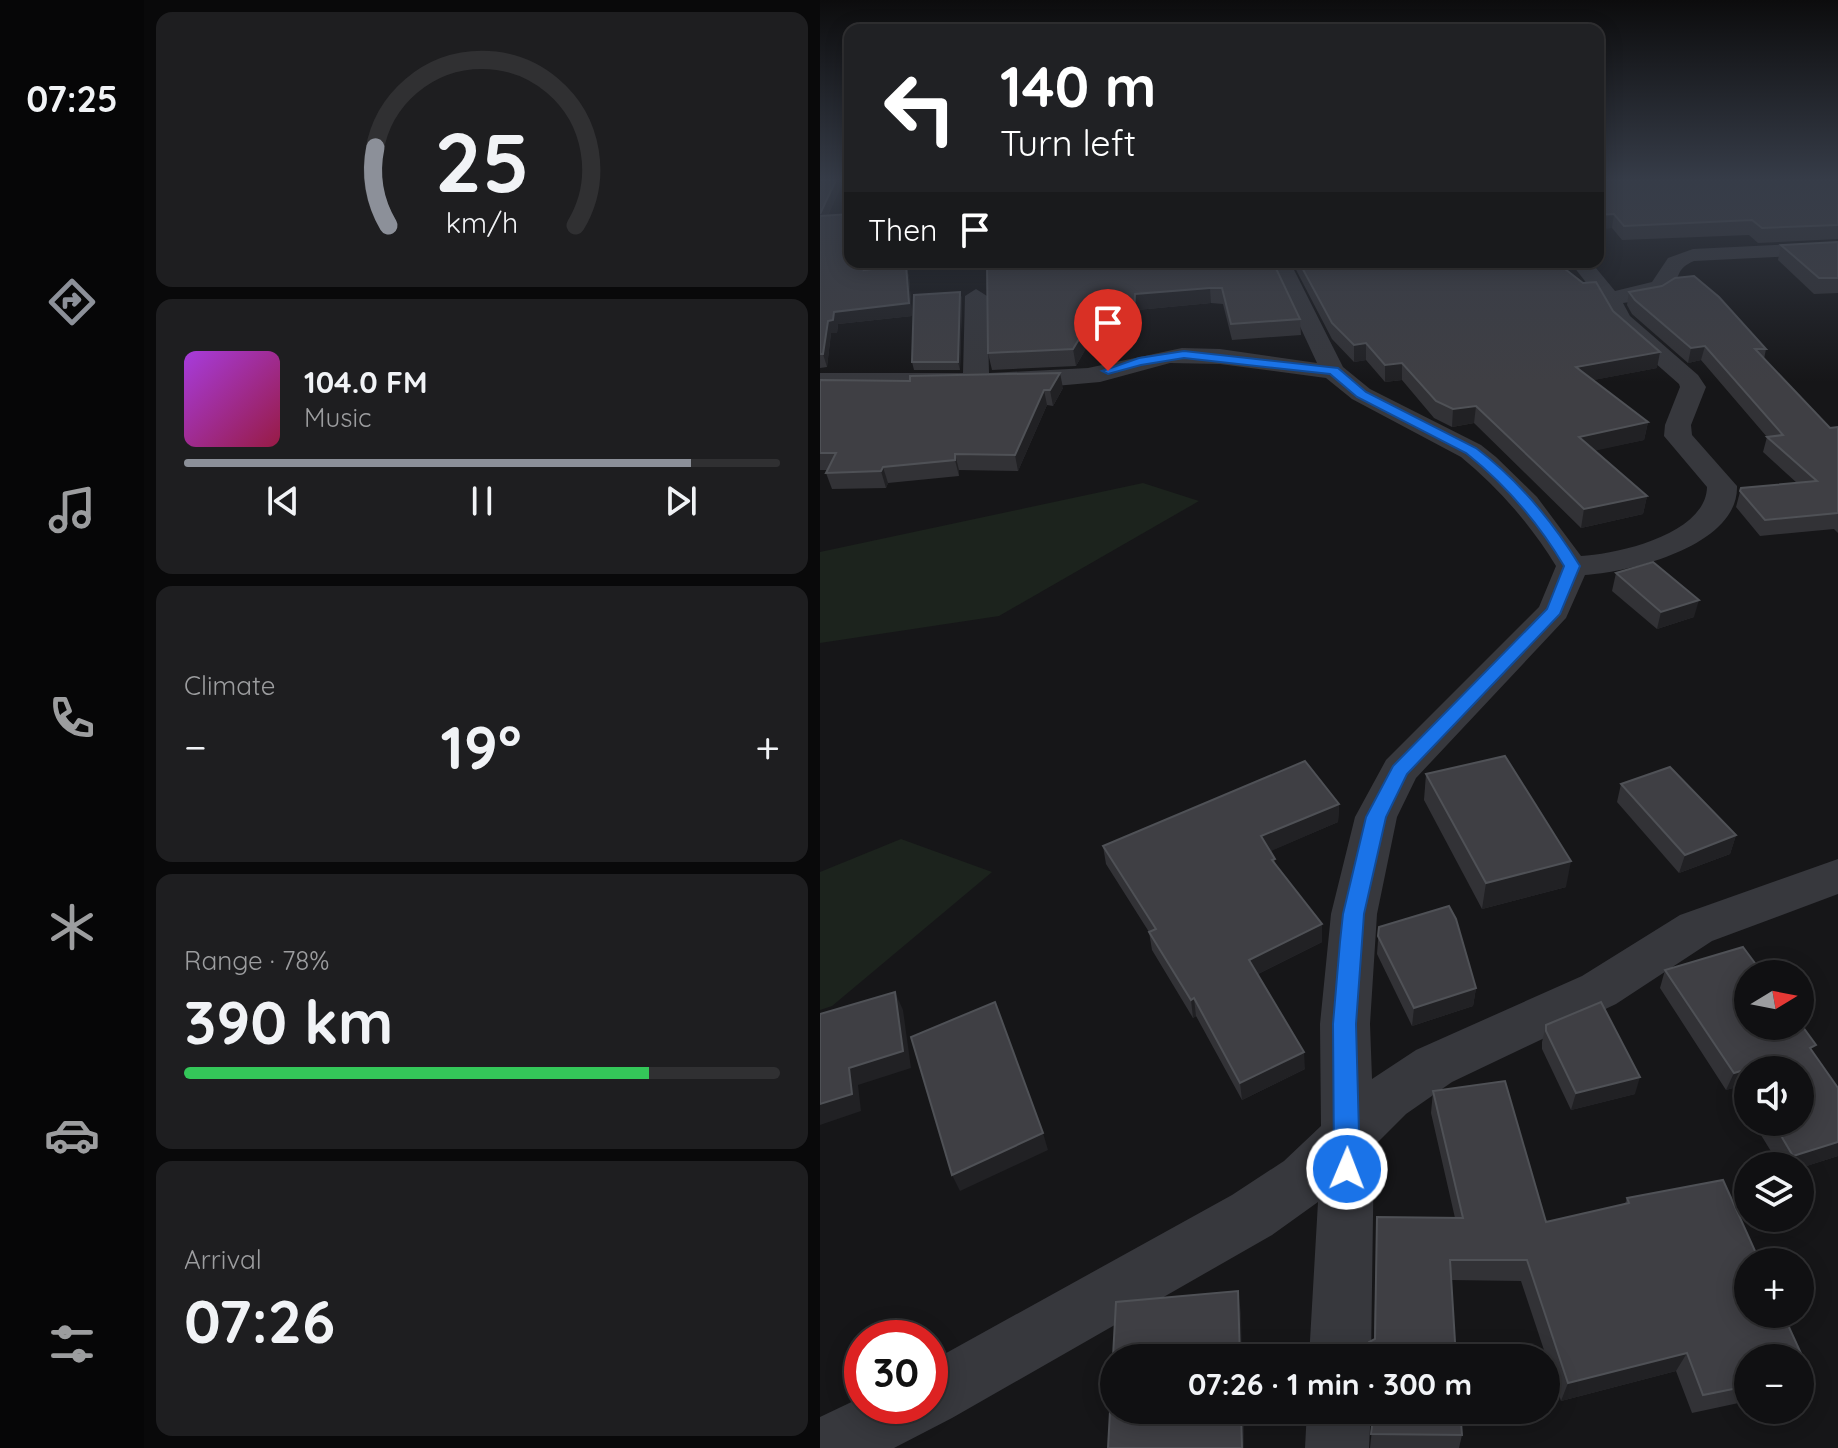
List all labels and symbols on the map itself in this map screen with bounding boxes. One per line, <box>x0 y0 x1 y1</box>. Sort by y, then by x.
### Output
pin <box>1074 289 1142 371</box>
north arrow <box>1734 960 1814 1040</box>
position arrow <box>1305 1127 1389 1211</box>
speed limit sign: 30 <box>844 1320 948 1424</box>

